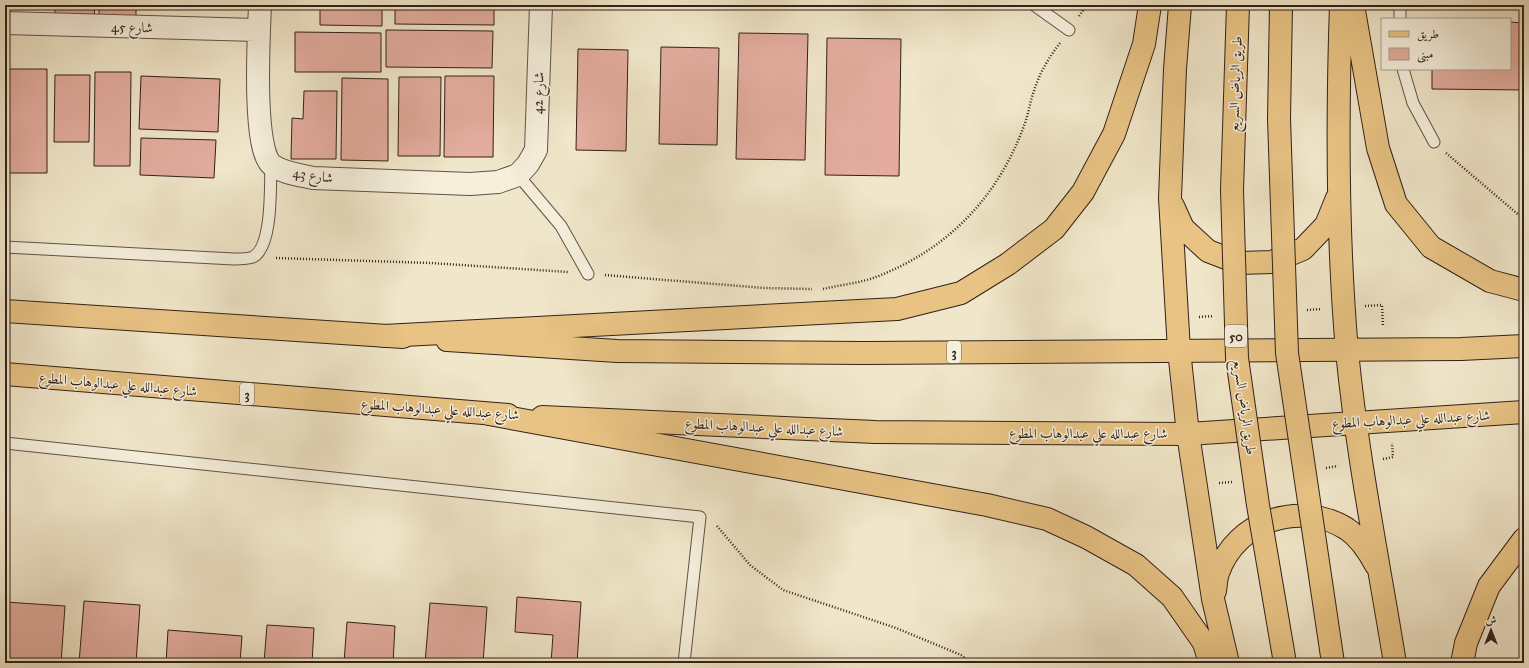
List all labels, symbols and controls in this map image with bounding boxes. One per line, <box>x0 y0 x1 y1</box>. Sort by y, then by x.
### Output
legend <box>1381 18 1511 70</box>
street label: شارع 45 <box>111 19 153 39</box>
text: طريق <box>1417 27 1439 42</box>
street label: طريق الرياض السريع <box>1225 36 1251 133</box>
text: مبنى <box>1417 47 1433 63</box>
street label: شارع 42 <box>529 72 551 114</box>
street label: شارع 43 <box>291 164 334 190</box>
road number: 50 <box>1225 325 1247 347</box>
road number: 3 <box>947 341 961 363</box>
street label: طريق الرياض السريع <box>1224 358 1260 457</box>
street label: شارع عبدالله علي عبدالوهاب المطوع <box>38 369 198 404</box>
road number: 3 <box>240 383 254 405</box>
street label: شارع عبدالله علي عبدالوهاب المطوع <box>360 395 520 428</box>
street label: شارع عبدالله علي عبدالوهاب المطوع <box>1331 407 1491 436</box>
street label: شارع عبدالله علي عبدالوهاب المطوع <box>684 415 844 444</box>
street label: شارع عبدالله علي عبدالوهاب المطوع <box>1009 425 1167 446</box>
north arrow <box>1471 610 1511 650</box>
text: ش <box>1486 614 1497 627</box>

